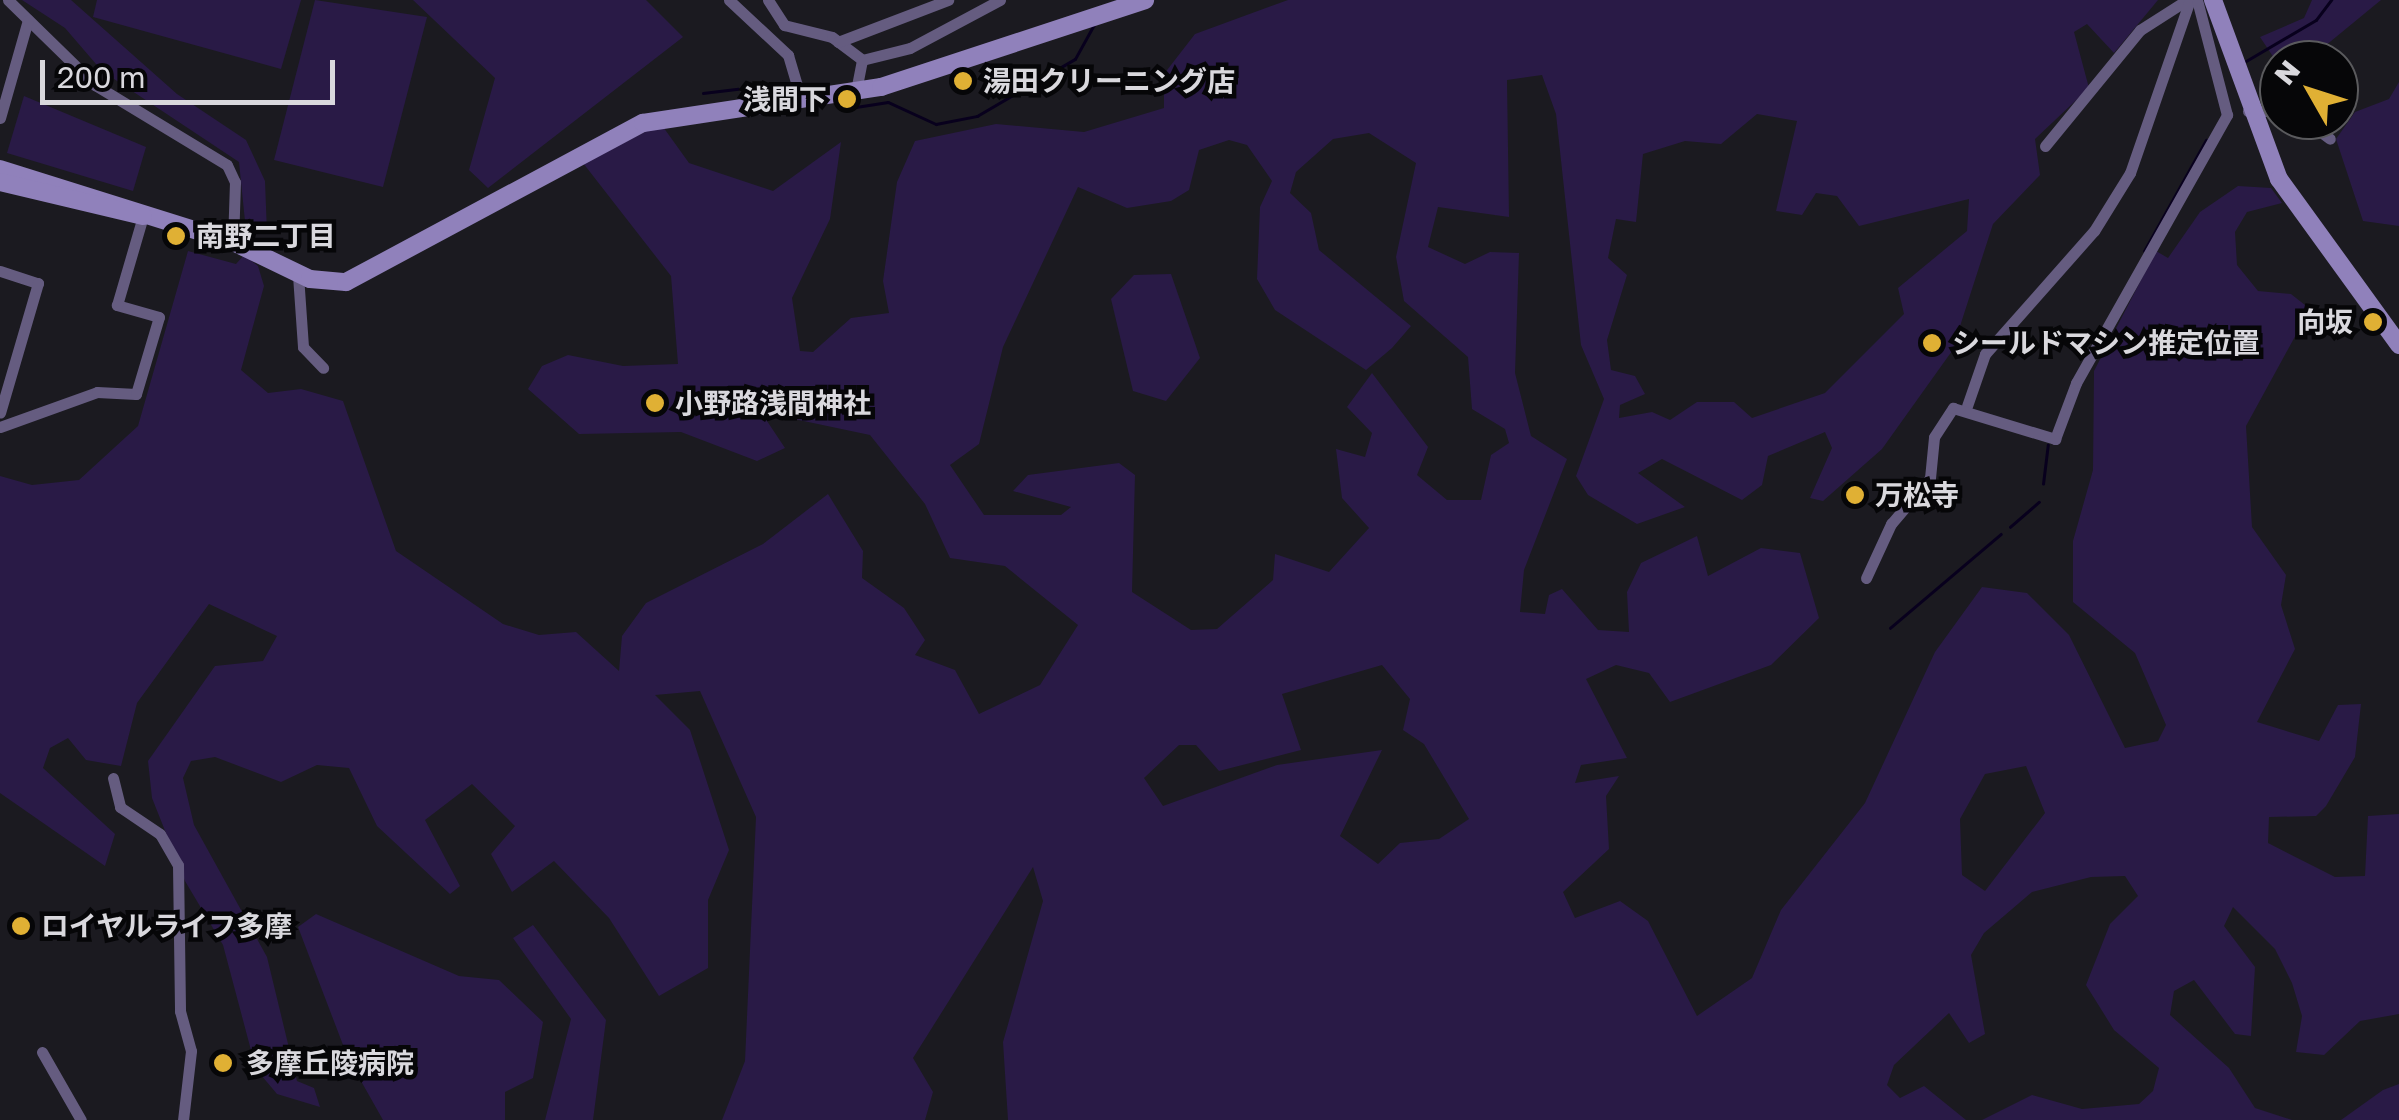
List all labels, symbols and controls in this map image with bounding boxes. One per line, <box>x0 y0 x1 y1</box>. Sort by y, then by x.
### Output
scale bar <box>45 40 340 102</box>
north arrow <box>2259 40 2359 140</box>
text: N <box>2267 53 2306 91</box>
text: 200 m <box>57 59 146 95</box>
place label: 湯田クリーニング店 <box>983 64 1235 98</box>
marker: 湯田クリーニング店 <box>952 70 974 92</box>
place label: 浅間下 <box>743 82 827 116</box>
marker: 浅間下 <box>836 88 858 110</box>
place label: 南野二丁目 <box>196 219 336 253</box>
marker: 南野二丁目 <box>165 225 187 247</box>
place label: 向坂 <box>2297 305 2353 339</box>
marker: 向坂 <box>2362 311 2384 333</box>
place label: シールドマシン推定位置 <box>1952 326 2260 360</box>
marker: シールドマシン推定位置 <box>1921 332 1943 354</box>
place label: 小野路浅間神社 <box>675 386 871 420</box>
marker: 小野路浅間神社 <box>644 392 666 414</box>
place label: 万松寺 <box>1875 478 1959 512</box>
marker: 万松寺 <box>1844 484 1866 506</box>
place label: ロイヤルライフ多摩 <box>41 909 293 943</box>
marker: ロイヤルライフ多摩 <box>10 915 32 937</box>
place label: 多摩丘陵病院 <box>246 1046 414 1080</box>
marker: 多摩丘陵病院 <box>210 1050 236 1076</box>

